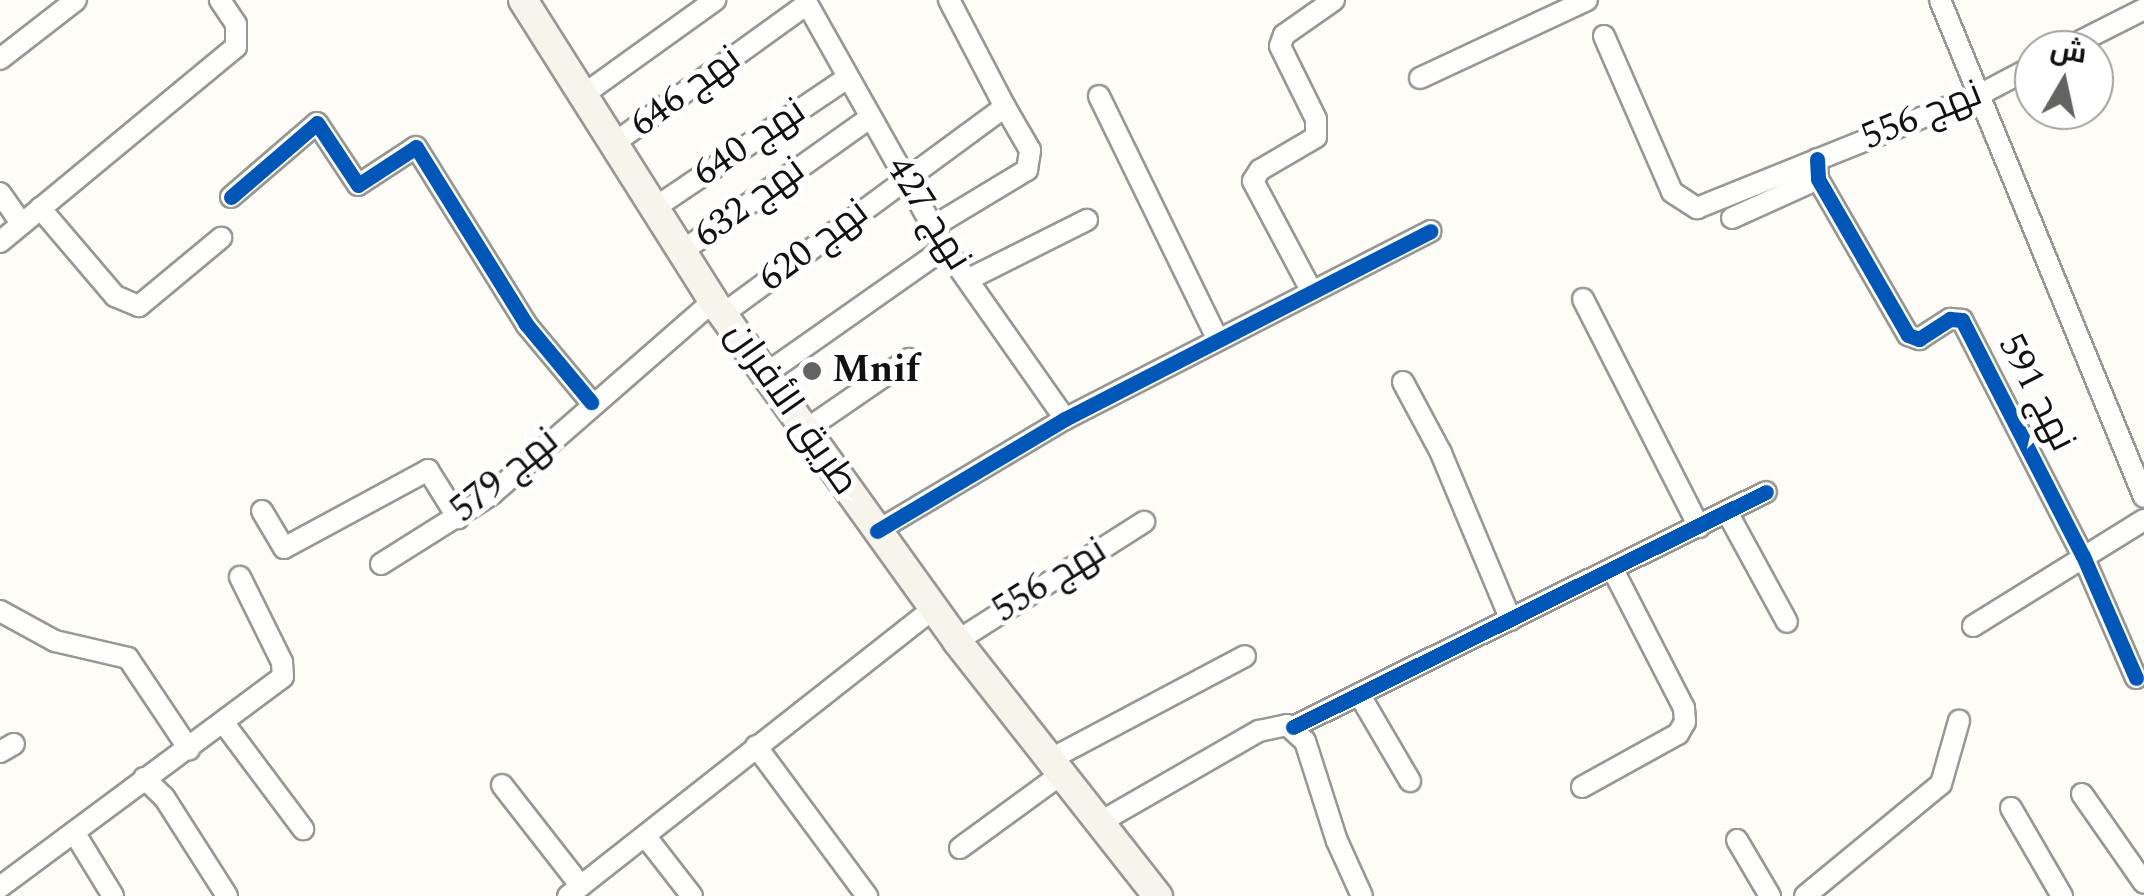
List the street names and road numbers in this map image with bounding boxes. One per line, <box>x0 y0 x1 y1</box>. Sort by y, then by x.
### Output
street label: نهج 646 <box>622 37 750 147</box>
street label: نهج 556 <box>1855 71 1989 161</box>
street label: نهج 640 <box>685 89 815 197</box>
street label: نهج 632 <box>686 148 814 258</box>
street label: نهج 427 <box>875 149 981 279</box>
street label: نهج 620 <box>750 190 878 302</box>
street label: طريق الأفران <box>715 314 867 504</box>
street label: نهج 591 <box>1987 327 2085 459</box>
street label: نهج 579 <box>442 419 568 533</box>
street label: نهج 556 <box>985 528 1115 634</box>

